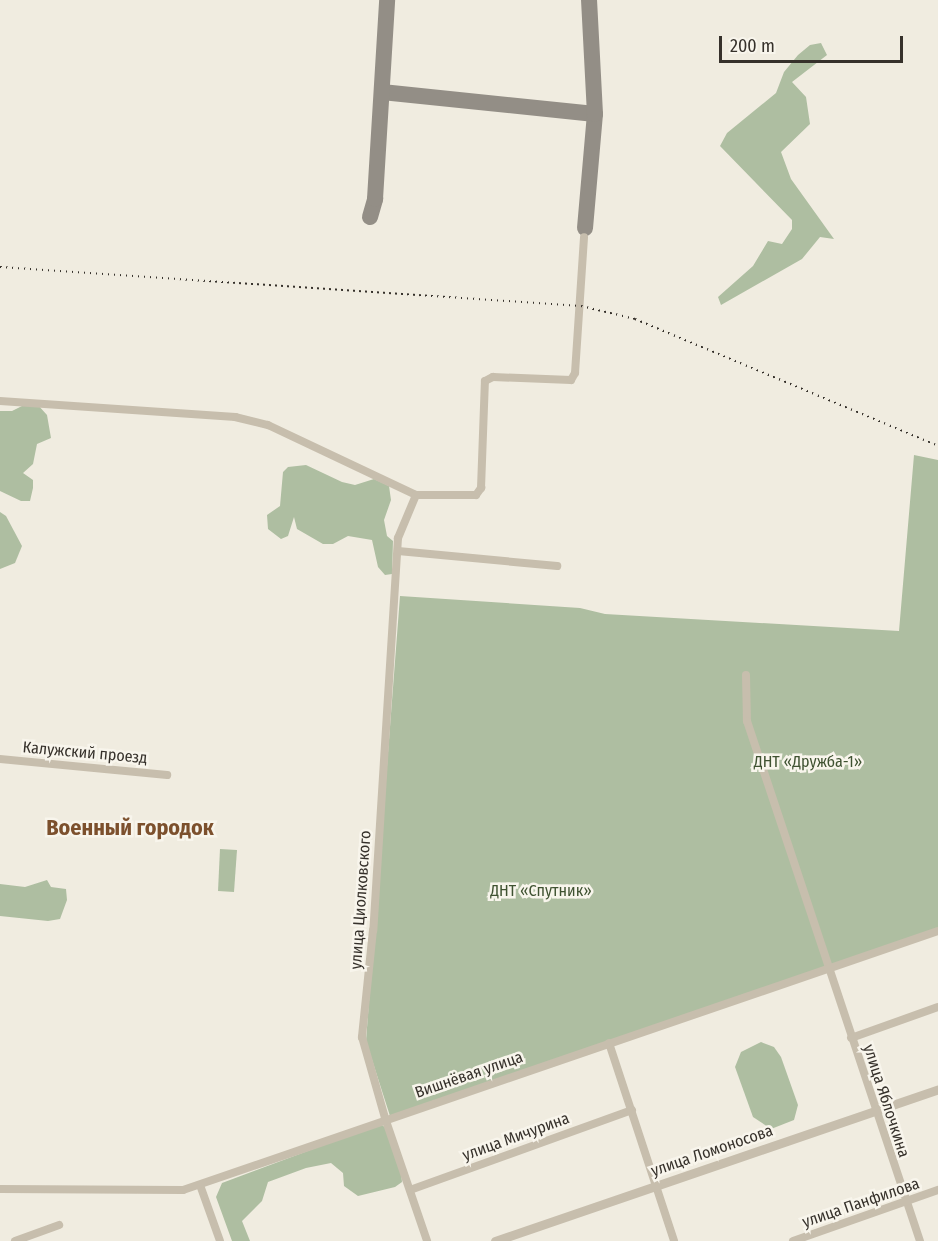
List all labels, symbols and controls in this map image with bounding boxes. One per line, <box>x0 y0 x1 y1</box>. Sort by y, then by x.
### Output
scale bar <box>722 24 906 62</box>
text: 200 m <box>730 35 775 57</box>
street label: Калужский проезд <box>22 738 148 768</box>
park label: ДНТ «Дружба-1» <box>754 752 862 772</box>
district label: Военный городок <box>46 815 214 841</box>
street label: улица Циолковского <box>347 830 375 970</box>
park label: ДНТ «Спутник» <box>490 881 592 901</box>
street label: улица Яблочкина <box>859 1042 913 1160</box>
street label: Вишнёвая улица <box>413 1048 525 1102</box>
street label: улица Мичурина <box>460 1109 572 1165</box>
street label: улица Ломоносова <box>649 1121 775 1181</box>
street label: улица Панфилова <box>800 1174 922 1232</box>

